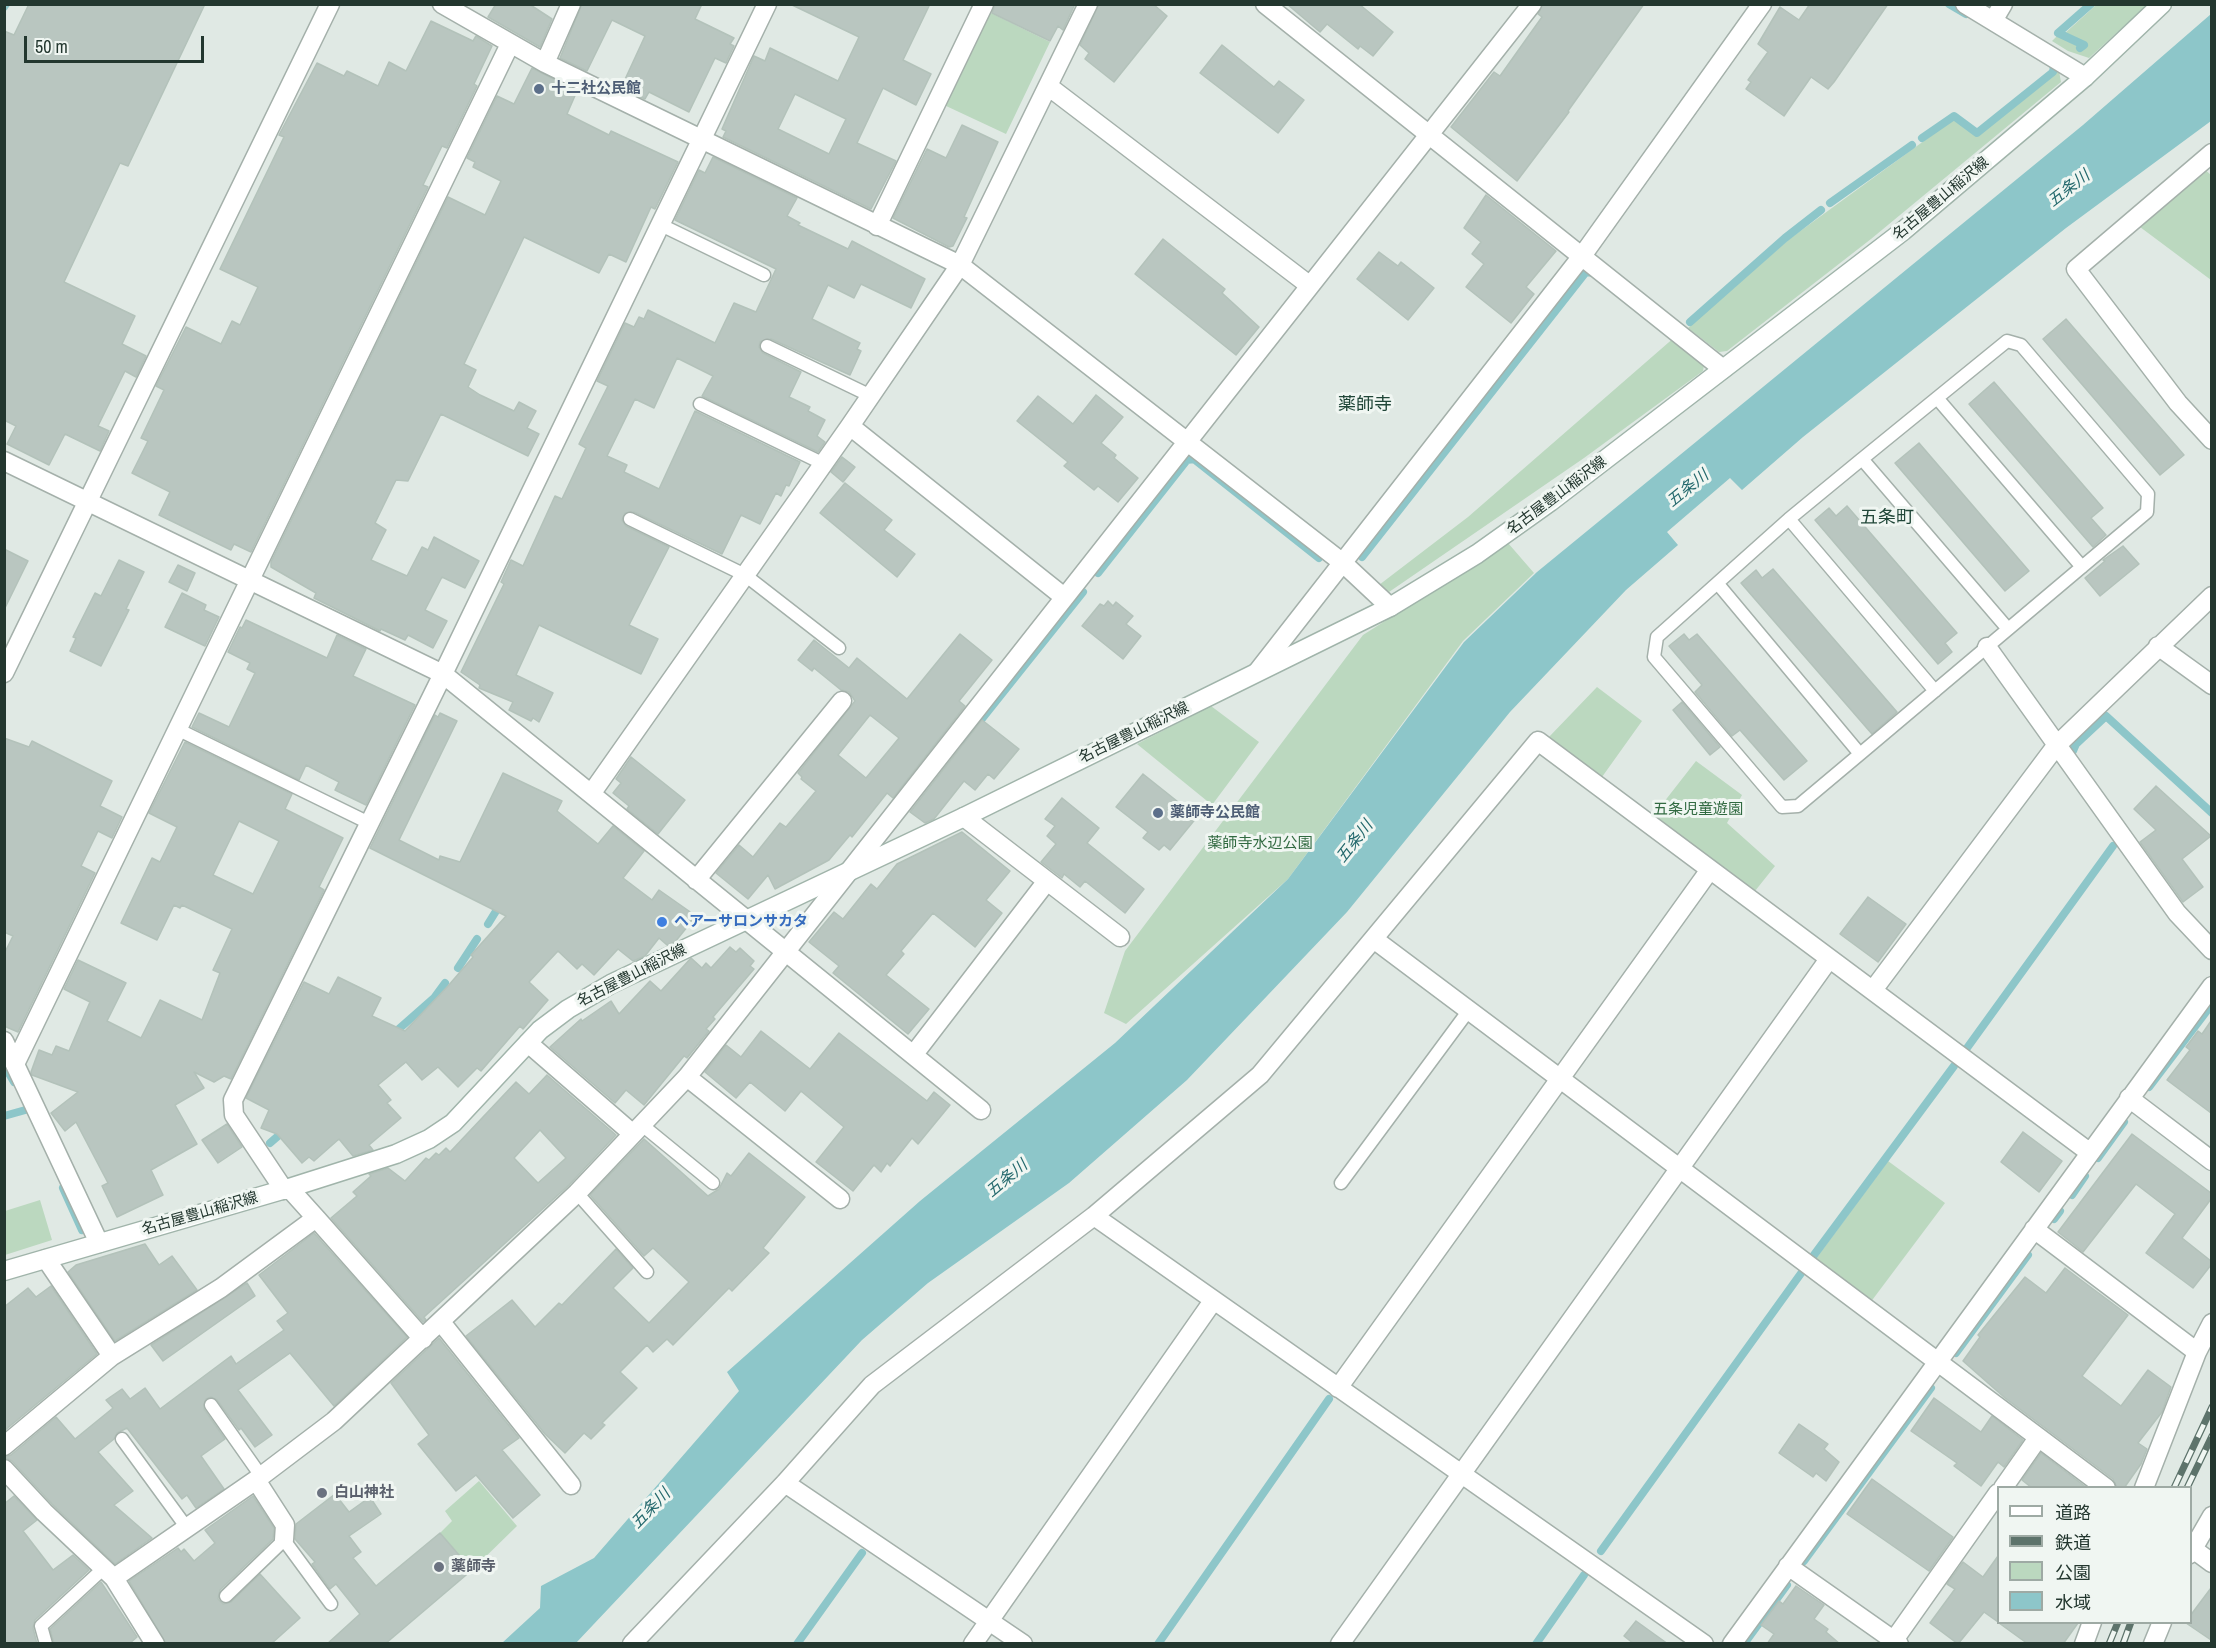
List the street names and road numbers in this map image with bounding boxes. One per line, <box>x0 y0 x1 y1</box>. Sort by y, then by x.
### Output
street label: 名古屋豊山稲沢線 <box>1889 154 1993 244</box>
street label: 名古屋豊山稲沢線 <box>1504 453 1610 539</box>
street label: 名古屋豊山稲沢線 <box>1076 699 1192 767</box>
street label: 名古屋豊山稲沢線 <box>574 941 690 1011</box>
street label: 名古屋豊山稲沢線 <box>140 1189 260 1239</box>

